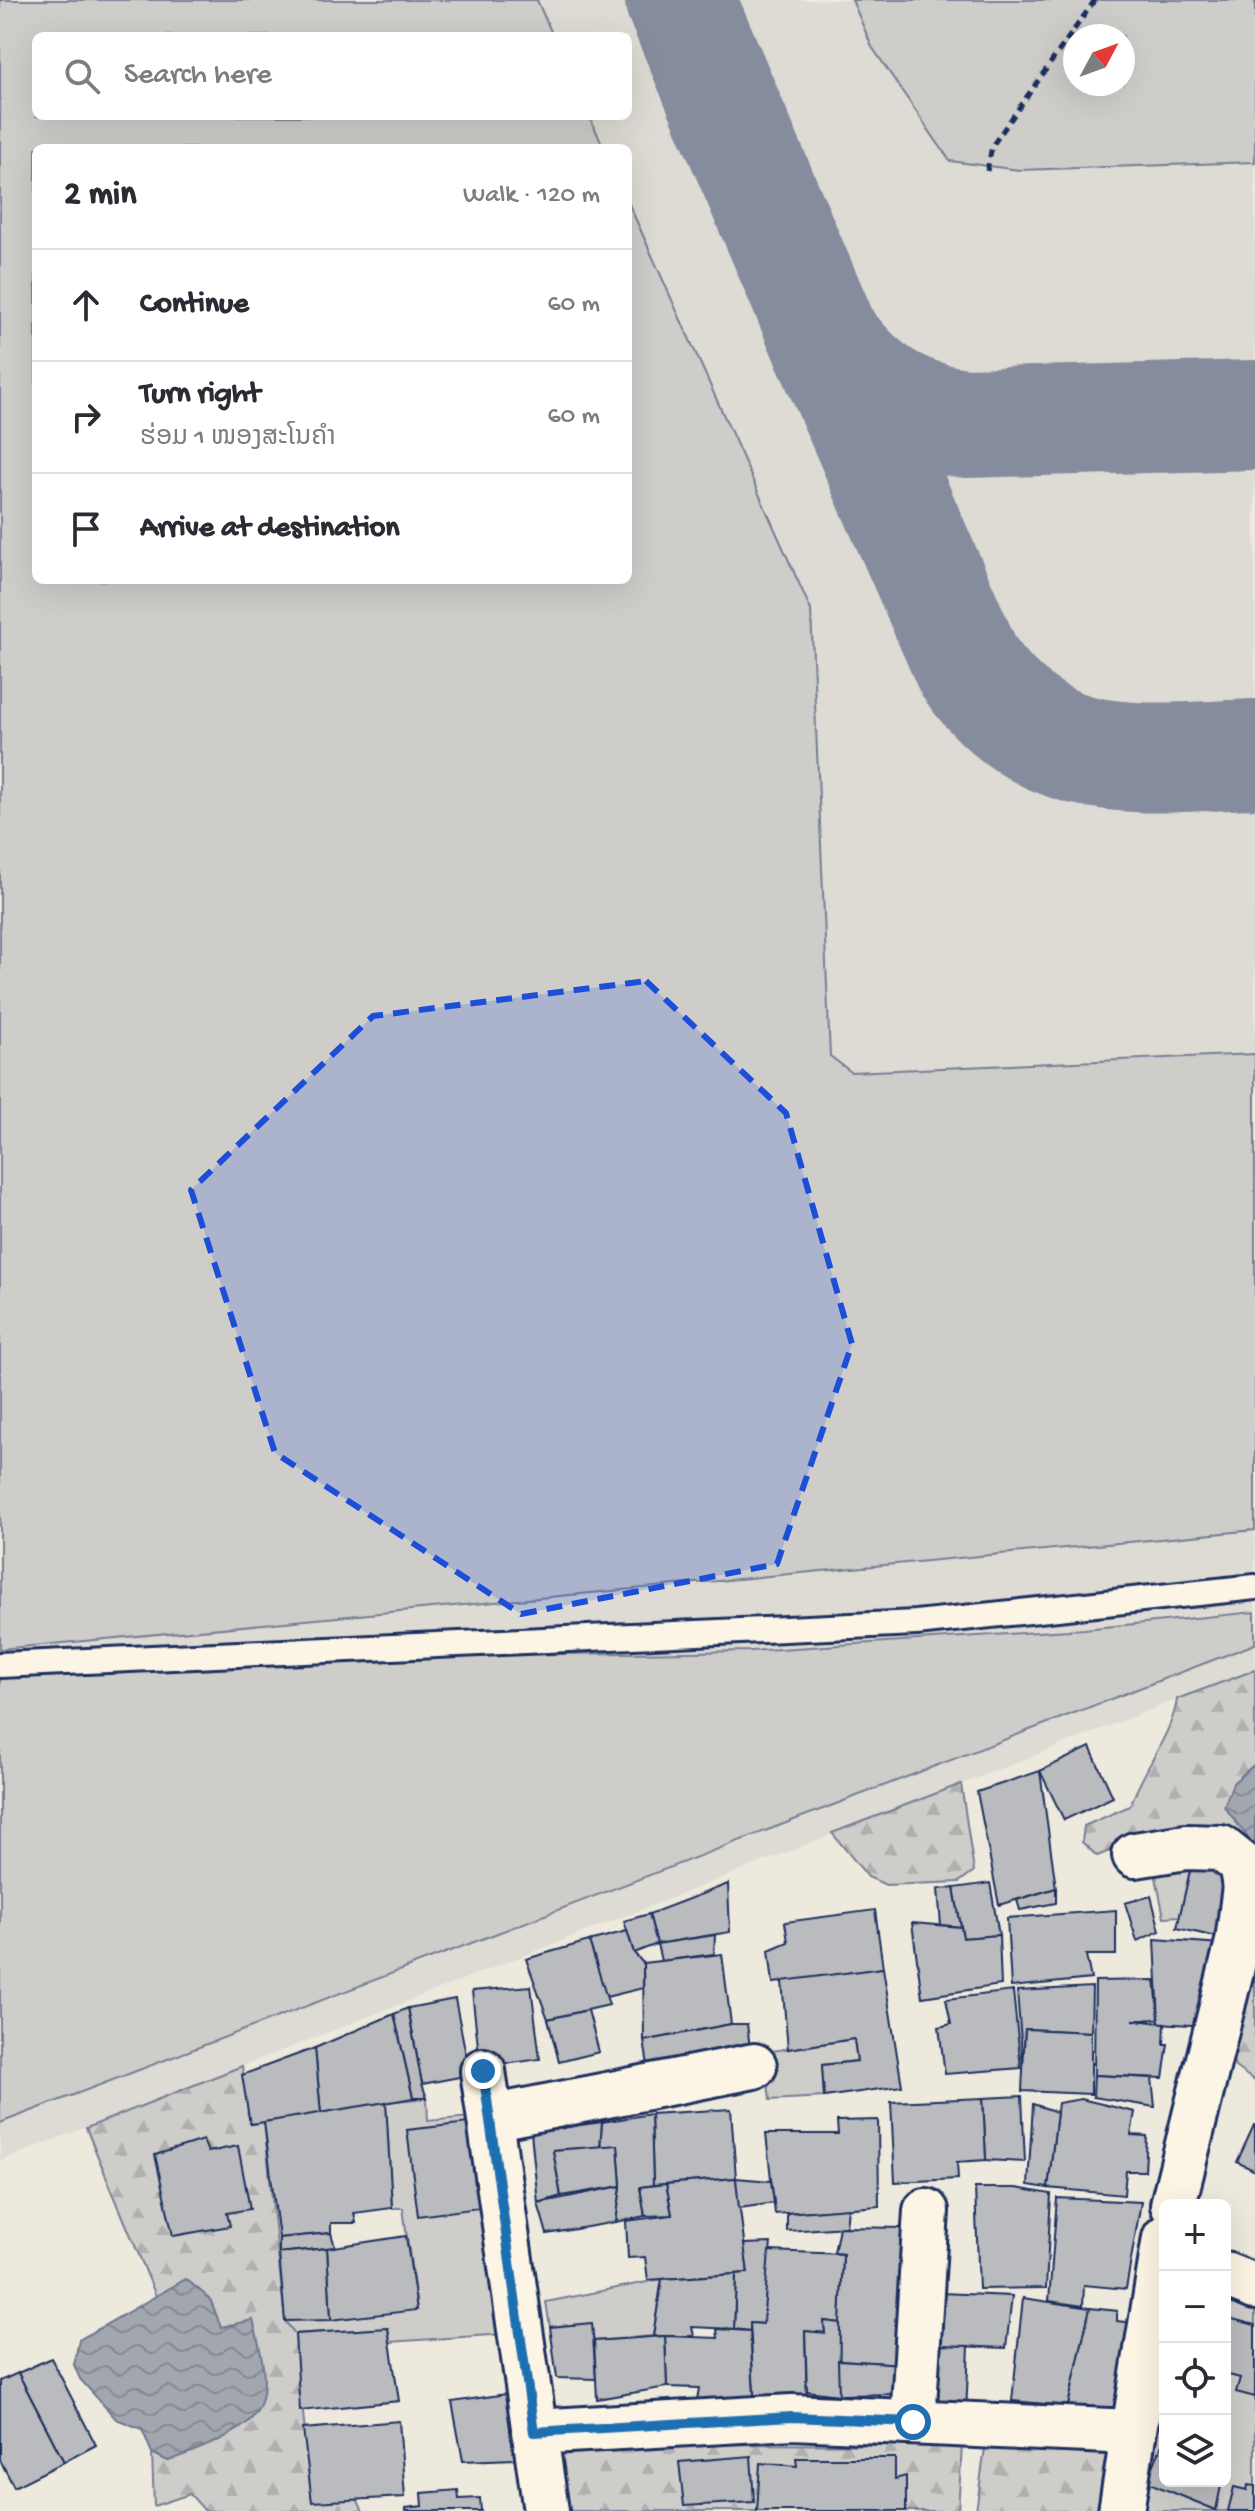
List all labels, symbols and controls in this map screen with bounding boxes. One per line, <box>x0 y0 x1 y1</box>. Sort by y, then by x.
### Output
north arrow <box>1063 24 1135 96</box>
search box <box>32 32 632 120</box>
icon: search <box>60 54 104 98</box>
text: Search here <box>124 59 272 94</box>
text: 2 min <box>64 176 136 216</box>
text: Walk · 120 m <box>463 181 600 212</box>
icon: ahead <box>64 283 108 327</box>
text: Continue <box>140 288 249 323</box>
text: 60 m <box>547 290 600 321</box>
text: Turn right <box>140 378 260 413</box>
icon: right <box>64 395 108 439</box>
text: 60 m <box>547 402 600 433</box>
text: ຮ່ອມ 1 ໜອງສະໂນຄໍາ <box>140 424 336 455</box>
icon: arrive <box>64 507 108 551</box>
text: Arrive at destination <box>140 512 400 547</box>
route end <box>465 2053 501 2089</box>
map controls <box>1159 2199 1231 2487</box>
button: + <box>1159 2199 1231 2271</box>
button: − <box>1159 2271 1231 2343</box>
button: locate <box>1159 2343 1231 2415</box>
route start <box>895 2404 931 2440</box>
button: layers <box>1159 2415 1231 2487</box>

